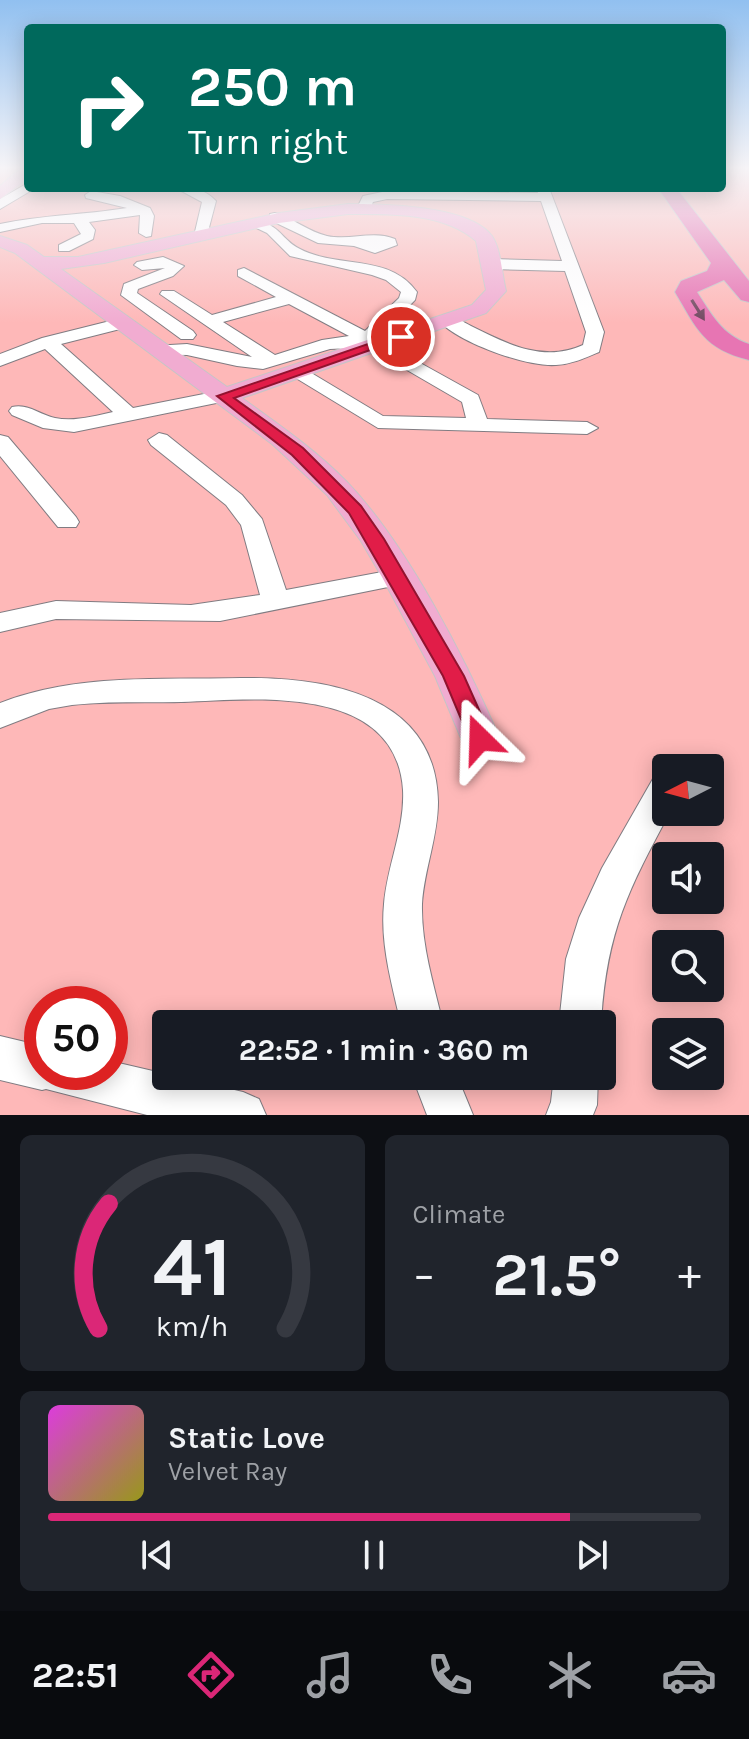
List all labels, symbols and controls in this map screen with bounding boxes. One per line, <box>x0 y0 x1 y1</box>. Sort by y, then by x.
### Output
text: 250 m <box>188 54 357 119</box>
icon: right <box>56 56 160 160</box>
text: Turn right <box>188 121 348 163</box>
one-way arrow <box>690 299 704 321</box>
pin <box>367 303 435 371</box>
icon: arrive <box>379 315 423 359</box>
position arrow <box>438 697 522 781</box>
north arrow <box>652 754 724 826</box>
map controls <box>652 754 724 1090</box>
button: sound <box>652 842 724 914</box>
button: search <box>652 930 724 1002</box>
speed limit sign: 50 <box>24 986 128 1090</box>
button: layers <box>652 1018 724 1090</box>
text: 22:52 · 1 min · 360 m <box>239 1032 529 1068</box>
text: Climate <box>413 1199 505 1230</box>
text: 41 <box>153 1219 232 1316</box>
text: 21.5° <box>492 1240 621 1310</box>
text: − <box>413 1249 436 1300</box>
text: + <box>678 1249 701 1300</box>
text: km/h <box>156 1310 228 1343</box>
text: Static Love <box>168 1420 325 1456</box>
text: Velvet Ray <box>168 1456 287 1487</box>
icon: previous <box>135 1533 179 1577</box>
icon: pause <box>352 1533 396 1577</box>
icon: next <box>570 1533 614 1577</box>
icon: directions <box>183 1647 239 1703</box>
icon: music <box>302 1647 358 1703</box>
icon: phone <box>422 1647 478 1703</box>
icon: climate <box>542 1647 598 1703</box>
icon: car <box>661 1647 717 1703</box>
text: 22:51 <box>32 1654 119 1696</box>

